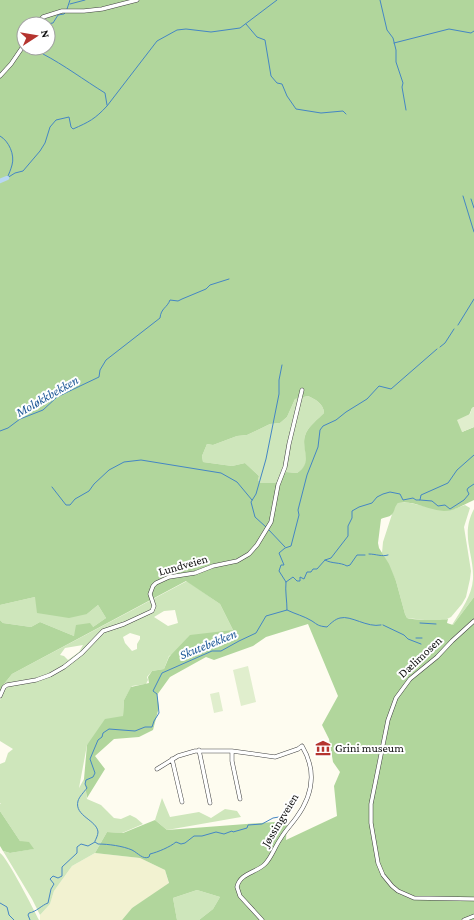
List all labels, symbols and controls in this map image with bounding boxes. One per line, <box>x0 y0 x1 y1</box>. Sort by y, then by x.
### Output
north arrow <box>16 16 56 56</box>
text: N <box>39 29 53 39</box>
water label: Moløkkbekken <box>12 372 81 420</box>
street label: Lundveien <box>157 551 210 579</box>
water label: Skutebekken <box>177 626 239 662</box>
street label: Dælimosen <box>395 633 445 681</box>
museum icon: Grini museum <box>314 739 332 757</box>
place label: Grini museum <box>335 741 404 755</box>
street label: Jøssingveien <box>258 790 302 850</box>

